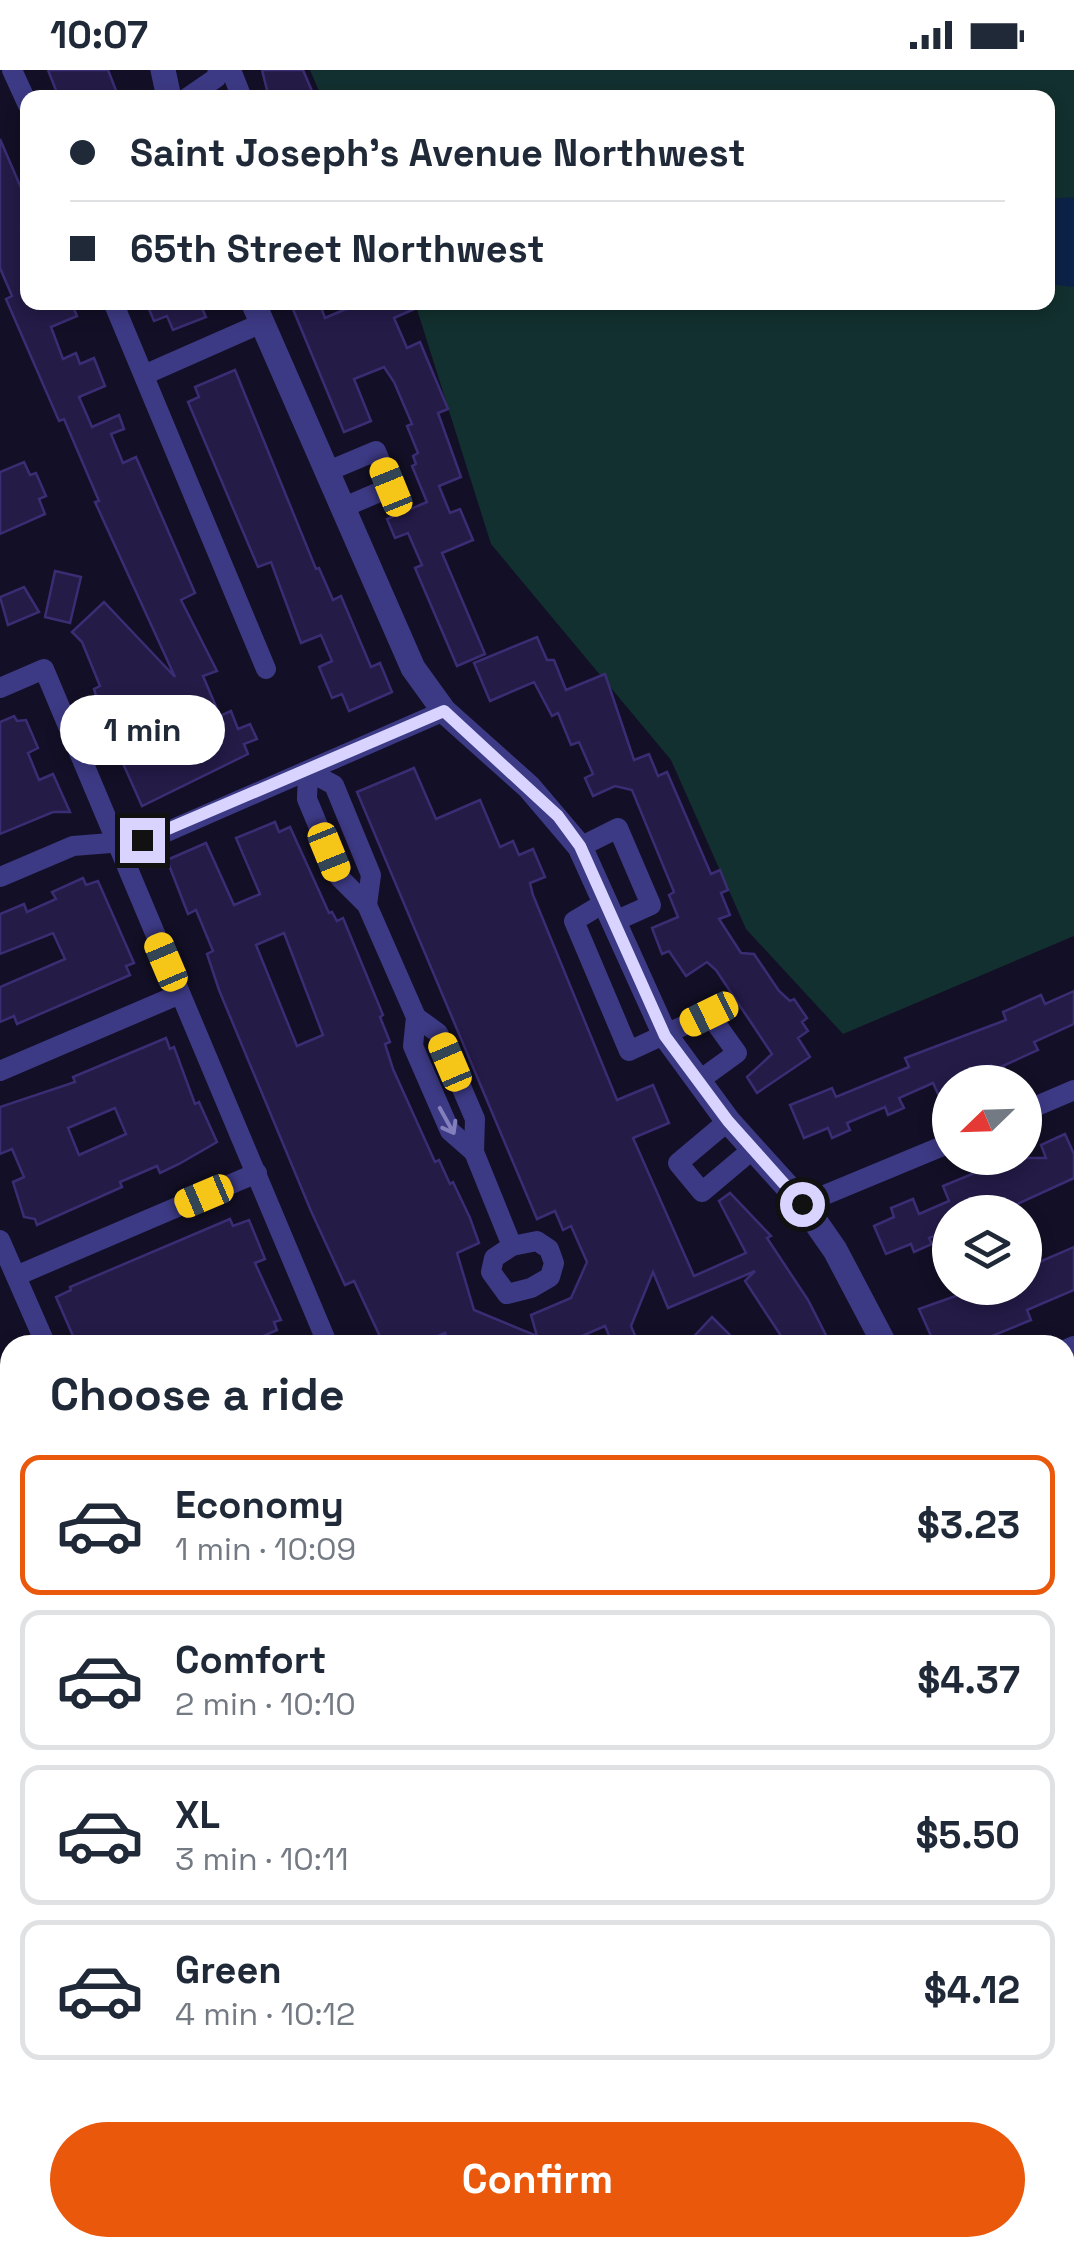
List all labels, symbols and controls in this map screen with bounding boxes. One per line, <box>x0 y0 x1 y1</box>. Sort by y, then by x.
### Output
text: 10:07 <box>50 11 148 59</box>
text: Saint Joseph's Avenue Northwest <box>130 129 746 177</box>
text: 65th Street Northwest <box>130 225 545 273</box>
car <box>366 454 416 520</box>
callout: 1 min <box>59 695 224 765</box>
text: 1 min <box>103 710 182 750</box>
route end <box>120 818 165 863</box>
car <box>304 819 354 885</box>
car <box>140 929 192 995</box>
car <box>675 987 743 1041</box>
car <box>424 1029 476 1095</box>
north arrow <box>932 1065 1042 1175</box>
map controls <box>932 1065 1042 1305</box>
one-way arrow <box>438 1106 458 1135</box>
car <box>171 1170 237 1222</box>
route start <box>780 1182 825 1227</box>
button: layers <box>932 1195 1042 1305</box>
text: Choose a ride <box>50 1366 345 1423</box>
icon: car <box>55 1480 145 1570</box>
text: Economy <box>175 1481 344 1529</box>
text: $3.23 <box>917 1501 1020 1549</box>
text: 1 min · 10:09 <box>175 1529 356 1569</box>
icon: car <box>55 1635 145 1725</box>
text: Comfort <box>175 1636 326 1684</box>
text: $4.37 <box>917 1656 1020 1704</box>
text: 2 min · 10:10 <box>175 1684 356 1724</box>
icon: car <box>55 1790 145 1880</box>
text: XL <box>175 1791 220 1839</box>
text: $5.50 <box>915 1811 1020 1859</box>
text: 3 min · 10:11 <box>175 1839 349 1879</box>
icon: car <box>55 1945 145 2035</box>
text: Green <box>175 1946 282 1994</box>
text: $4.12 <box>924 1966 1020 2014</box>
text: 4 min · 10:12 <box>175 1994 355 2034</box>
button: Confirm <box>50 2122 1025 2237</box>

